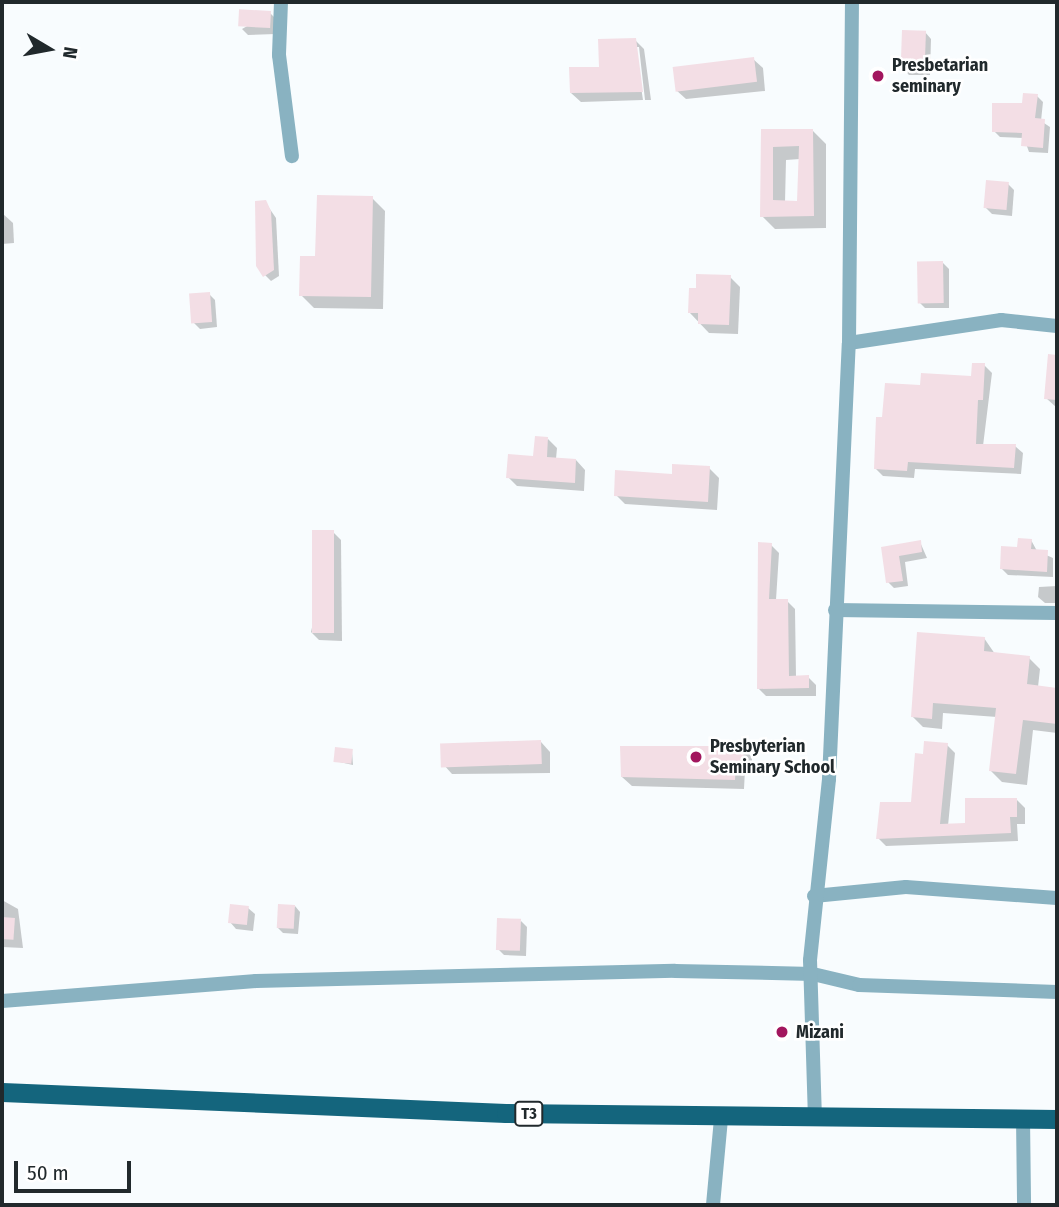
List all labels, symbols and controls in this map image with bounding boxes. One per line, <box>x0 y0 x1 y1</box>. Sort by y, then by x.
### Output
north arrow <box>14 14 84 84</box>
text: N <box>58 45 82 60</box>
place label: Presbetarian seminary <box>892 55 988 98</box>
marker: Presbetarian seminary <box>870 68 886 84</box>
place label: Presbyterian Seminary School <box>710 736 835 778</box>
marker: Presbyterian Seminary School <box>688 749 704 765</box>
place label: Mizani <box>796 1021 844 1043</box>
marker: Mizani <box>774 1024 790 1040</box>
road number: T3 <box>513 1102 545 1126</box>
scale bar <box>18 1148 135 1192</box>
text: 50 m <box>27 1160 69 1186</box>

